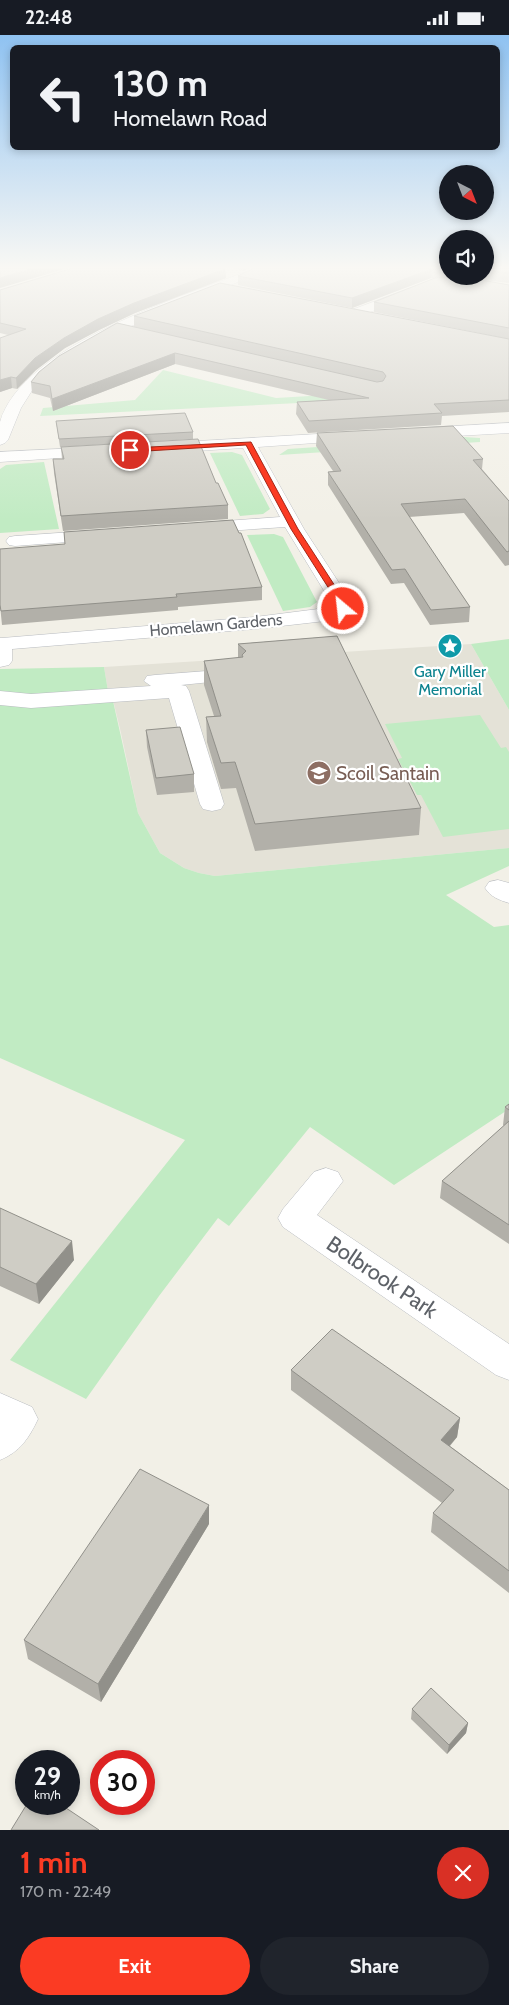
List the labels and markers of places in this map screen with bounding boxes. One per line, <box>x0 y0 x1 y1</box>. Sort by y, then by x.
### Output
pin <box>109 429 151 471</box>
place icon: Gary Miller Memorial <box>437 633 463 659</box>
place label: Gary Miller Memorial <box>414 662 487 699</box>
school or university icon: Scoil Santain <box>306 760 332 786</box>
place label: Scoil Santain <box>336 762 440 785</box>

